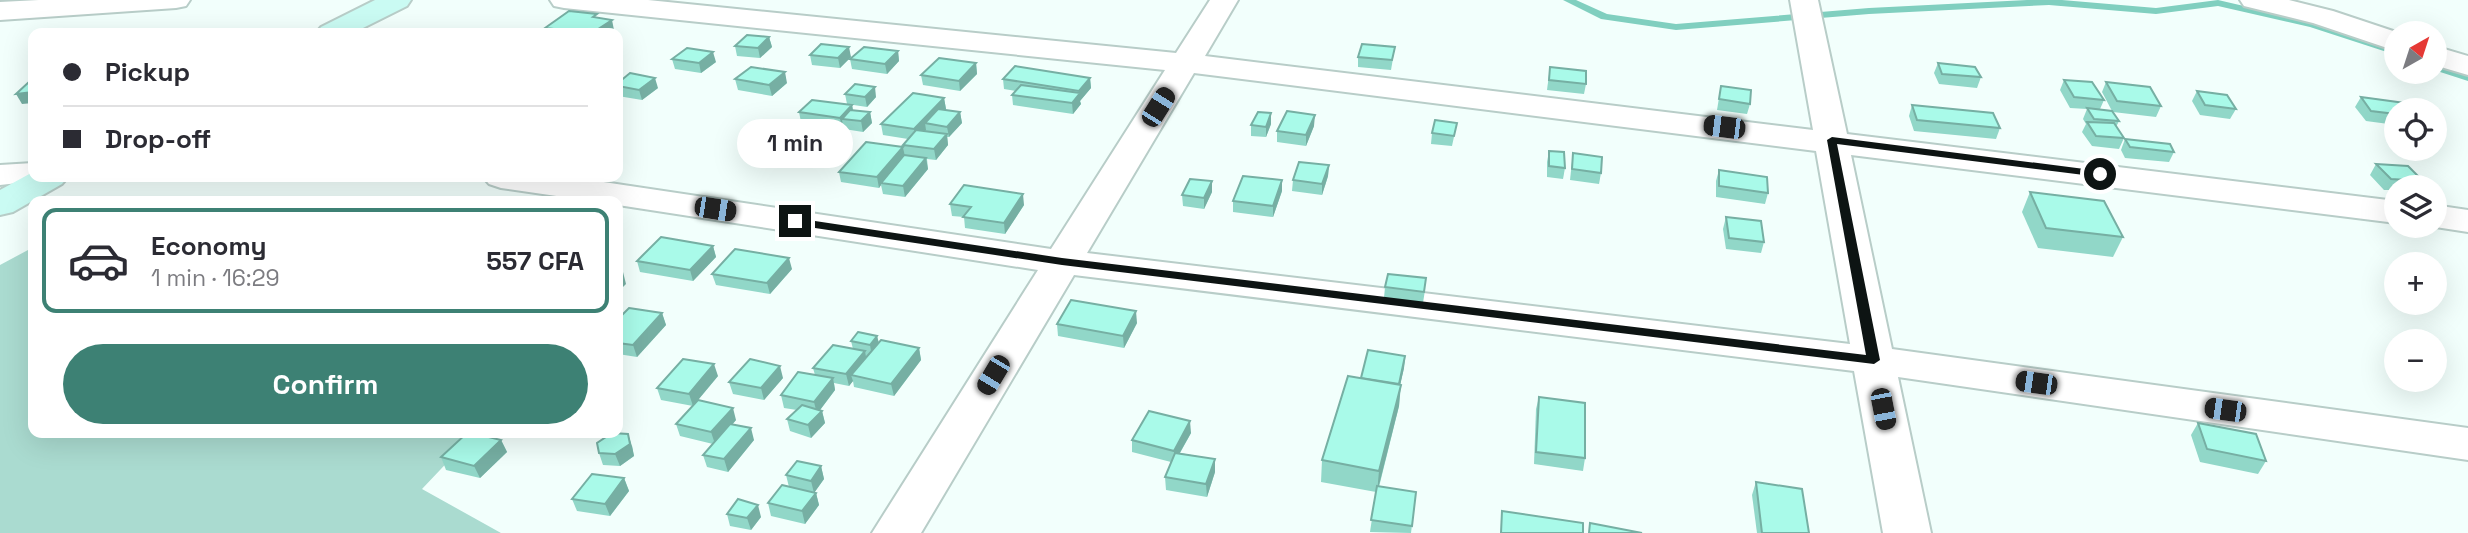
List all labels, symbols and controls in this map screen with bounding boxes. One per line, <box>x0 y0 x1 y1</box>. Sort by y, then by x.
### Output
north arrow <box>2384 21 2446 84</box>
map controls <box>2384 21 2447 392</box>
text: Pickup <box>105 55 190 89</box>
car <box>1138 84 1179 130</box>
button: locate <box>2384 98 2447 161</box>
car <box>1702 114 1747 140</box>
callout: 1 min <box>737 120 853 168</box>
text: Drop-off <box>105 122 211 156</box>
text: 1 min <box>767 128 823 158</box>
route start <box>2084 158 2116 190</box>
button: layers <box>2384 175 2447 238</box>
car <box>693 195 738 223</box>
route end <box>779 205 811 237</box>
icon: car <box>67 229 130 292</box>
text: Economy <box>151 229 267 263</box>
text: 557 CFA <box>486 244 584 278</box>
button: + <box>2384 252 2447 315</box>
text: 1 min · 16:29 <box>151 263 280 293</box>
button: − <box>2384 329 2447 392</box>
button: Confirm <box>63 344 588 424</box>
car <box>974 352 1013 398</box>
car <box>2014 370 2059 396</box>
car <box>1869 386 1898 432</box>
car <box>2203 397 2248 423</box>

